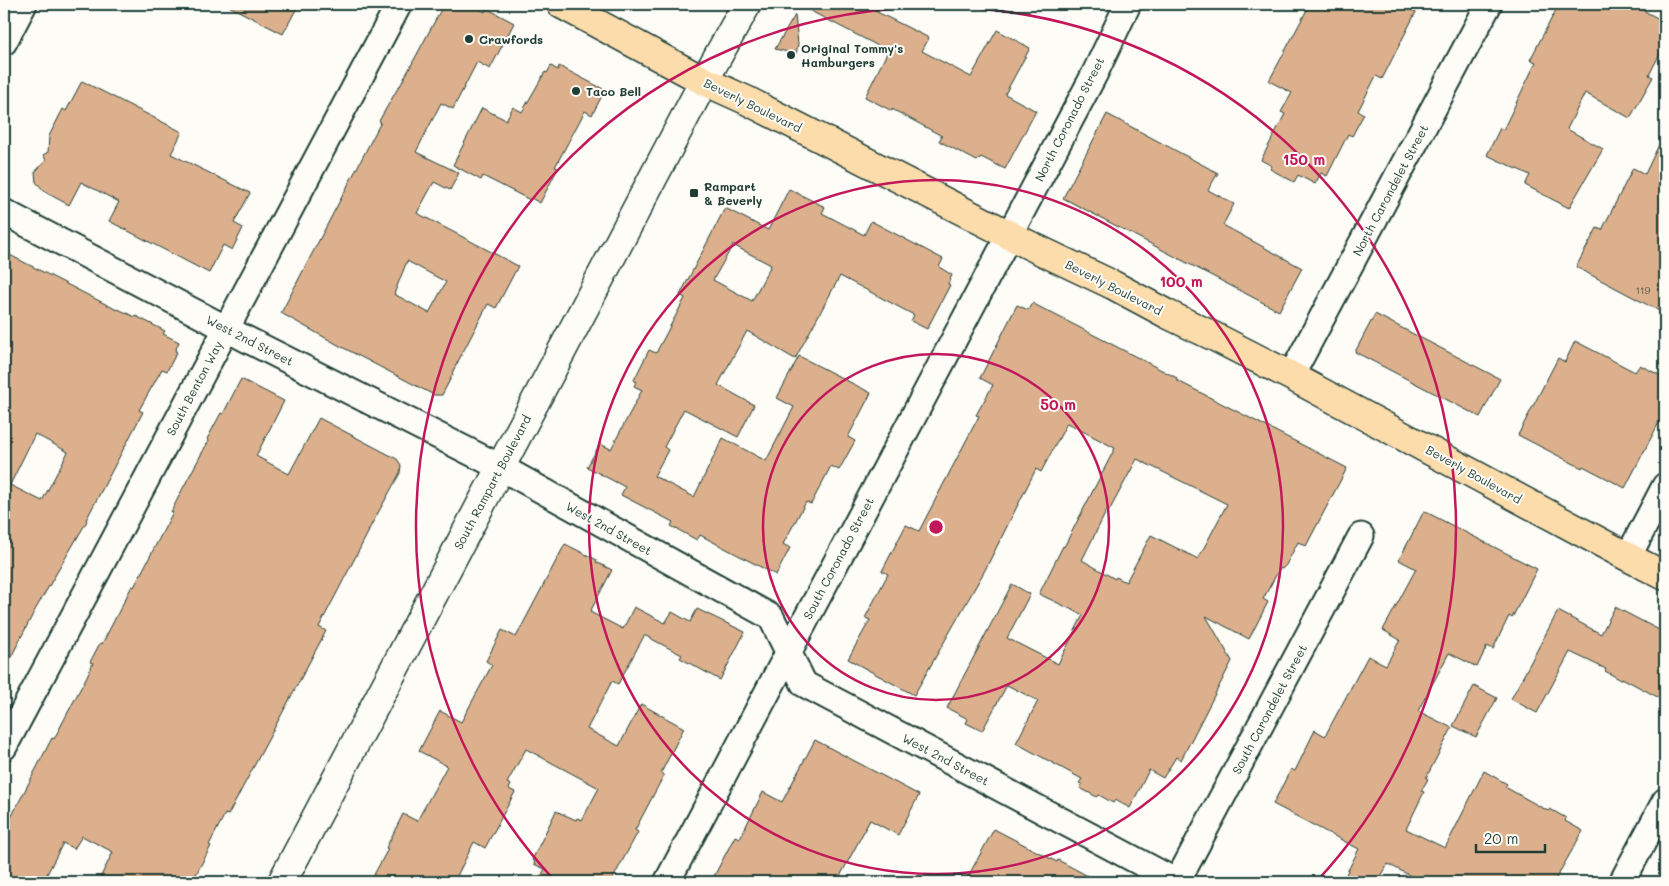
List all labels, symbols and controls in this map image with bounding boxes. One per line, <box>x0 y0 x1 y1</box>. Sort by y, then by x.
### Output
place label: Crawfords <box>479 31 543 47</box>
marker: Crawfords <box>463 33 475 45</box>
place label: Original Tommy's Hamburgers <box>801 40 903 70</box>
marker: Original Tommy's Hamburgers <box>785 49 797 61</box>
street label: North Coronado Street <box>1031 54 1107 184</box>
street label: Beverly Boulevard <box>701 74 805 136</box>
place label: Taco Bell <box>586 83 641 99</box>
marker: Taco Bell <box>570 85 582 97</box>
street label: North Carondelet Street <box>1349 122 1431 258</box>
text: 150 m <box>1283 149 1325 169</box>
place label: Rampart & Beverly <box>704 178 763 208</box>
marker: Rampart & Beverly <box>688 187 700 199</box>
street label: Beverly Boulevard <box>1063 256 1166 319</box>
text: 100 m <box>1159 271 1203 291</box>
house number: 119 <box>1636 283 1651 297</box>
street label: West 2nd Street <box>204 311 296 369</box>
street label: South Benton Way <box>162 338 226 438</box>
text: 50 m <box>1040 394 1076 414</box>
street label: South Rampart Boulevard <box>450 412 534 552</box>
street label: Beverly Boulevard <box>1423 441 1525 507</box>
street label: South Coronado Street <box>799 494 877 622</box>
street label: West 2nd Street <box>563 498 655 558</box>
centre of rings <box>927 518 945 536</box>
street label: South Carondelet Street <box>1228 641 1310 777</box>
street label: West 2nd Street <box>900 729 992 789</box>
scale bar <box>1476 821 1545 853</box>
text: 20 m <box>1484 828 1518 848</box>

